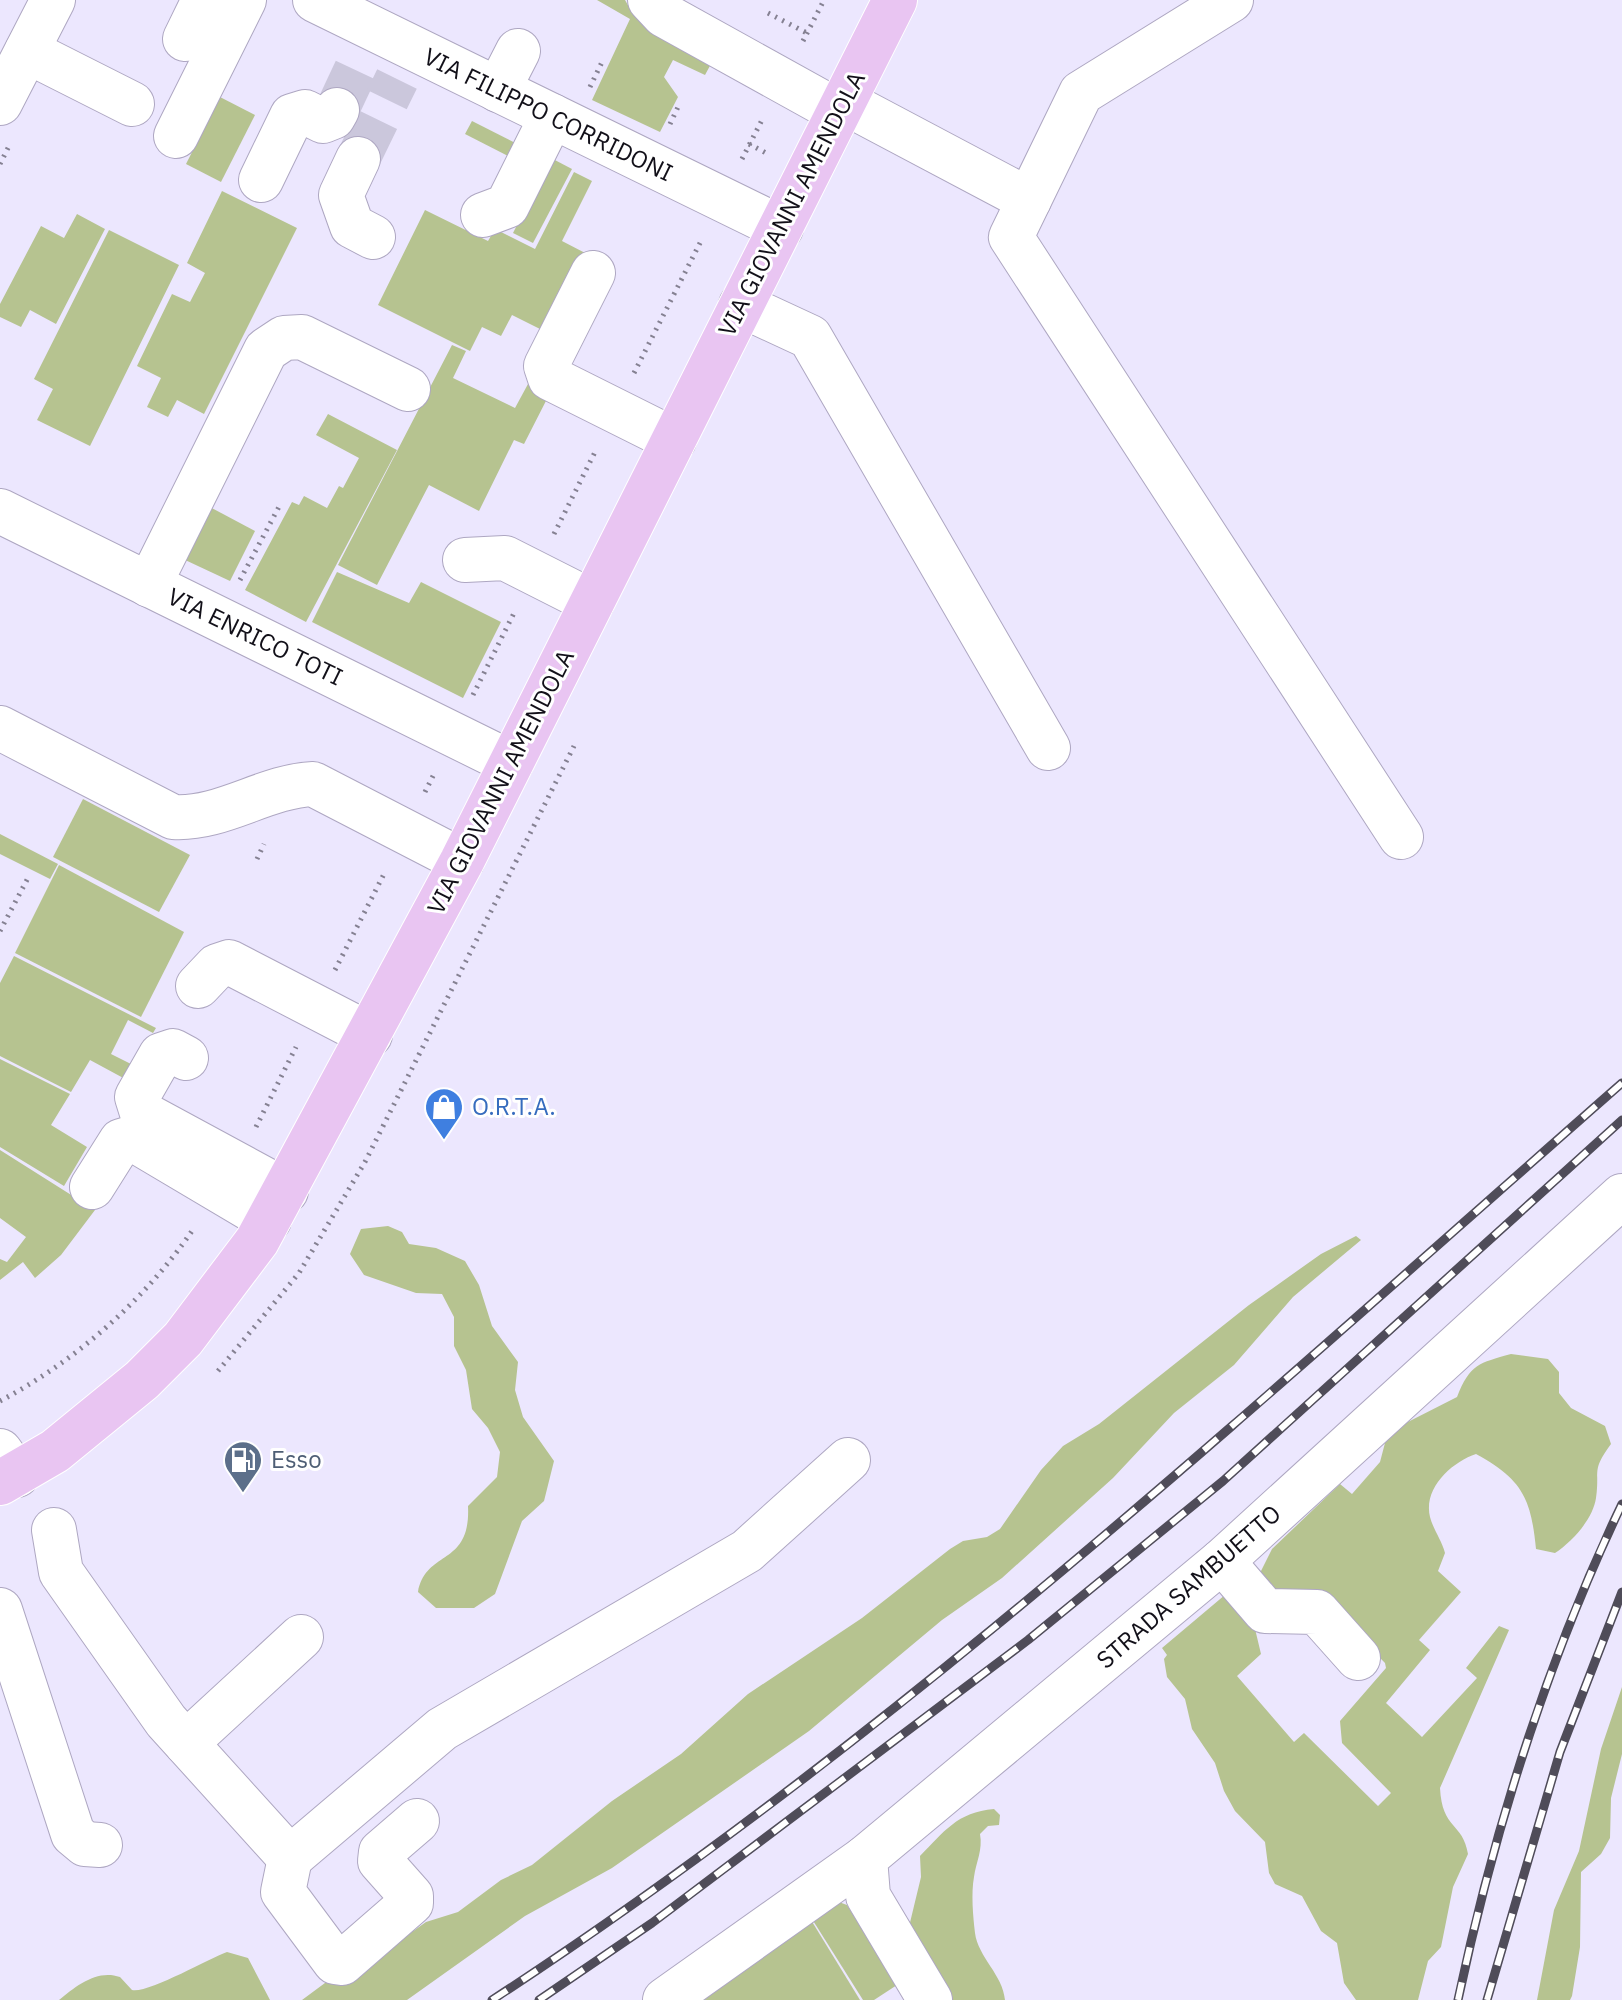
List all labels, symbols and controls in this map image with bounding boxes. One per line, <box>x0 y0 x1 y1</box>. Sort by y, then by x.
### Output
street label: VIA FILIPPO CORRIDONI <box>419 40 678 188</box>
street label: VIA GIOVANNI AMENDOLA <box>710 66 872 341</box>
street label: VIA ENRICO TOTI <box>162 580 348 692</box>
street label: VIA GIOVANNI AMENDOLA <box>419 644 581 919</box>
shop icon: O.R.T.A. <box>423 1086 465 1141</box>
place label: O.R.T.A. <box>472 1090 556 1122</box>
fuel station icon: Esso <box>222 1439 264 1494</box>
place label: Esso <box>271 1443 322 1475</box>
street label: STRADA SAMBUETTO <box>1089 1497 1287 1675</box>

